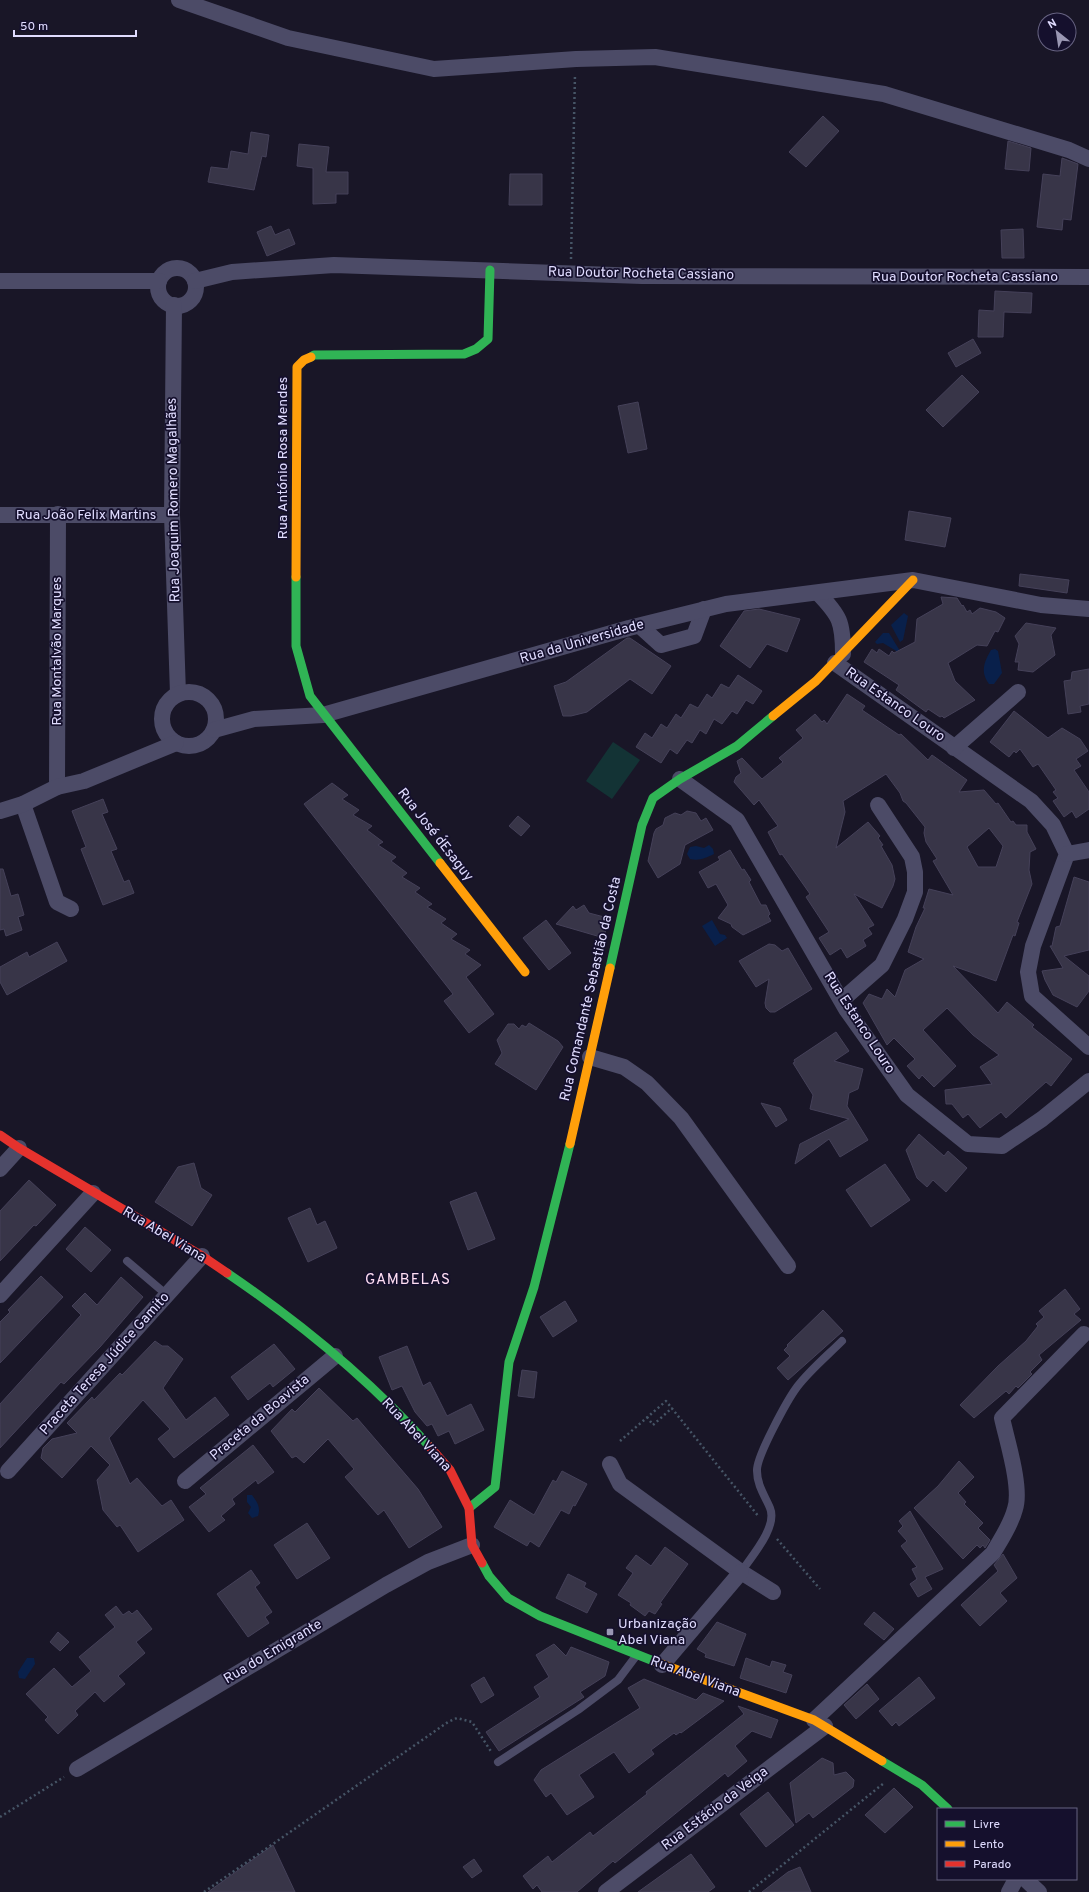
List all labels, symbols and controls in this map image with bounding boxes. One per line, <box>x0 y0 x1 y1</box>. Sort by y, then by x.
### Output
scale bar <box>14 12 136 38</box>
north arrow <box>1037 12 1077 52</box>
text: N <box>1046 16 1059 32</box>
text: 50 m <box>20 19 48 35</box>
street label: Rua Doutor Rocheta Cassiano <box>548 264 734 284</box>
street label: Rua Doutor Rocheta Cassiano <box>872 269 1058 286</box>
street label: Rua António Rosa Mendes <box>275 377 292 539</box>
street label: Rua Joaquim Romero Magalhães <box>164 398 184 602</box>
street label: Rua João Felix Martins <box>16 507 156 524</box>
street label: Rua Montalvão Marques <box>49 576 66 726</box>
street label: Rua da Universidade <box>518 616 646 668</box>
street label: Rua Estanco Louro <box>842 664 948 746</box>
street label: Rua José d´Esaguy <box>393 785 477 885</box>
street label: Rua Comandante Sebastião da Costa <box>557 875 625 1103</box>
street label: Rua Estanco Louro <box>820 969 898 1077</box>
street label: Rua Abel Viana <box>119 1203 209 1267</box>
district label: GAMBELAS <box>365 1271 451 1290</box>
street label: Praceta Teresa Júdice Gamito <box>36 1289 174 1439</box>
street label: Praceta da Boavista <box>207 1371 313 1465</box>
street label: Rua Abel Viana <box>378 1395 454 1475</box>
street label: Rua do Emigrante <box>221 1616 325 1688</box>
place label: Urbanização Abel Viana <box>618 1616 697 1649</box>
marker: Urbanização Abel Viana <box>605 1627 615 1637</box>
street label: Rua Abel Viana <box>648 1653 742 1701</box>
street label: Rua Estácio da Veiga <box>658 1763 772 1855</box>
legend <box>937 1808 1077 1880</box>
text: Livre <box>973 1817 1000 1833</box>
text: Lento <box>973 1837 1004 1853</box>
text: Parado <box>973 1857 1011 1873</box>

